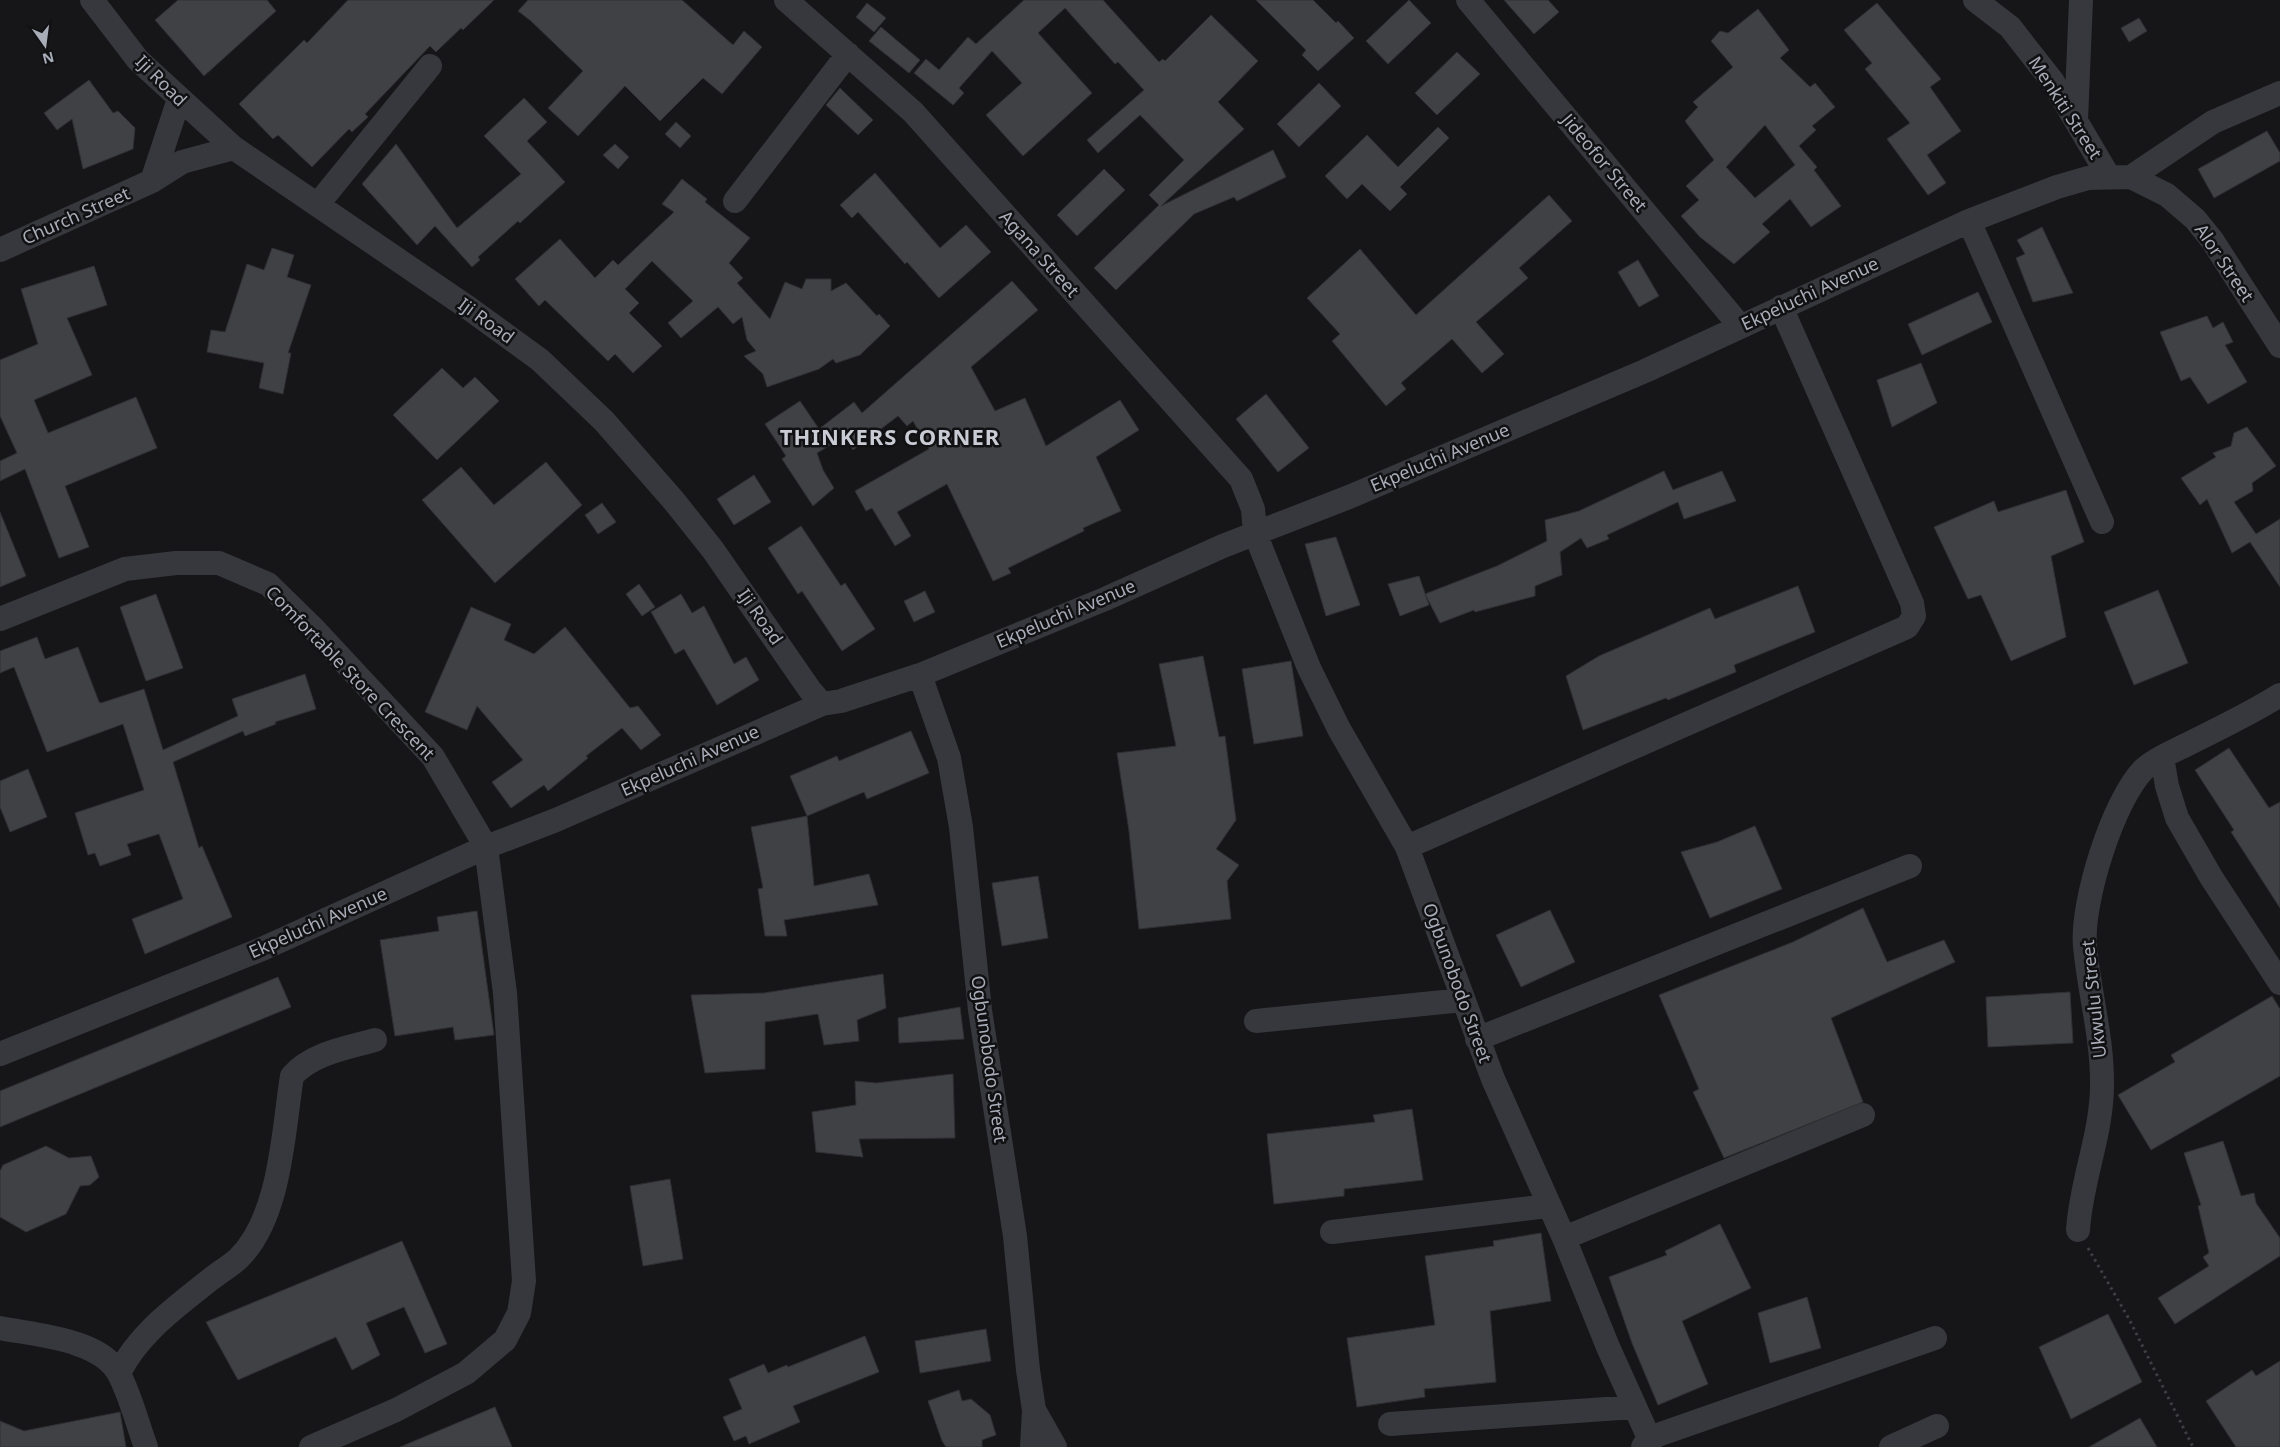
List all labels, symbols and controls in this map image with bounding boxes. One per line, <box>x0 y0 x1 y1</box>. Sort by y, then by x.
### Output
north arrow <box>20 20 70 70</box>
text: N <box>40 48 56 69</box>
street label: Iji Road <box>131 49 193 111</box>
street label: Menkiti Street <box>2024 51 2108 164</box>
street label: Jideofor Street <box>1555 107 1653 217</box>
street label: Church Street <box>18 180 134 250</box>
street label: Agana Street <box>994 205 1085 302</box>
street label: Alor Street <box>2190 219 2260 307</box>
street label: Ekpeluchi Avenue <box>1737 251 1882 335</box>
street label: Iji Road <box>454 292 519 349</box>
street label: Ekpeluchi Avenue <box>1366 417 1513 497</box>
district label: THINKERS CORNER <box>780 421 1000 451</box>
street label: Ekpeluchi Avenue <box>992 573 1139 653</box>
street label: Comfortable Store Crescent <box>261 580 441 765</box>
street label: Iji Road <box>733 584 789 649</box>
street label: Ekpeluchi Avenue <box>617 719 762 801</box>
street label: Ekpeluchi Avenue <box>245 881 390 963</box>
street label: Ogbunobodo Street <box>1418 900 1498 1066</box>
street label: Ukwulu Street <box>2075 938 2111 1059</box>
street label: Ogbunobodo Street <box>966 974 1014 1144</box>

